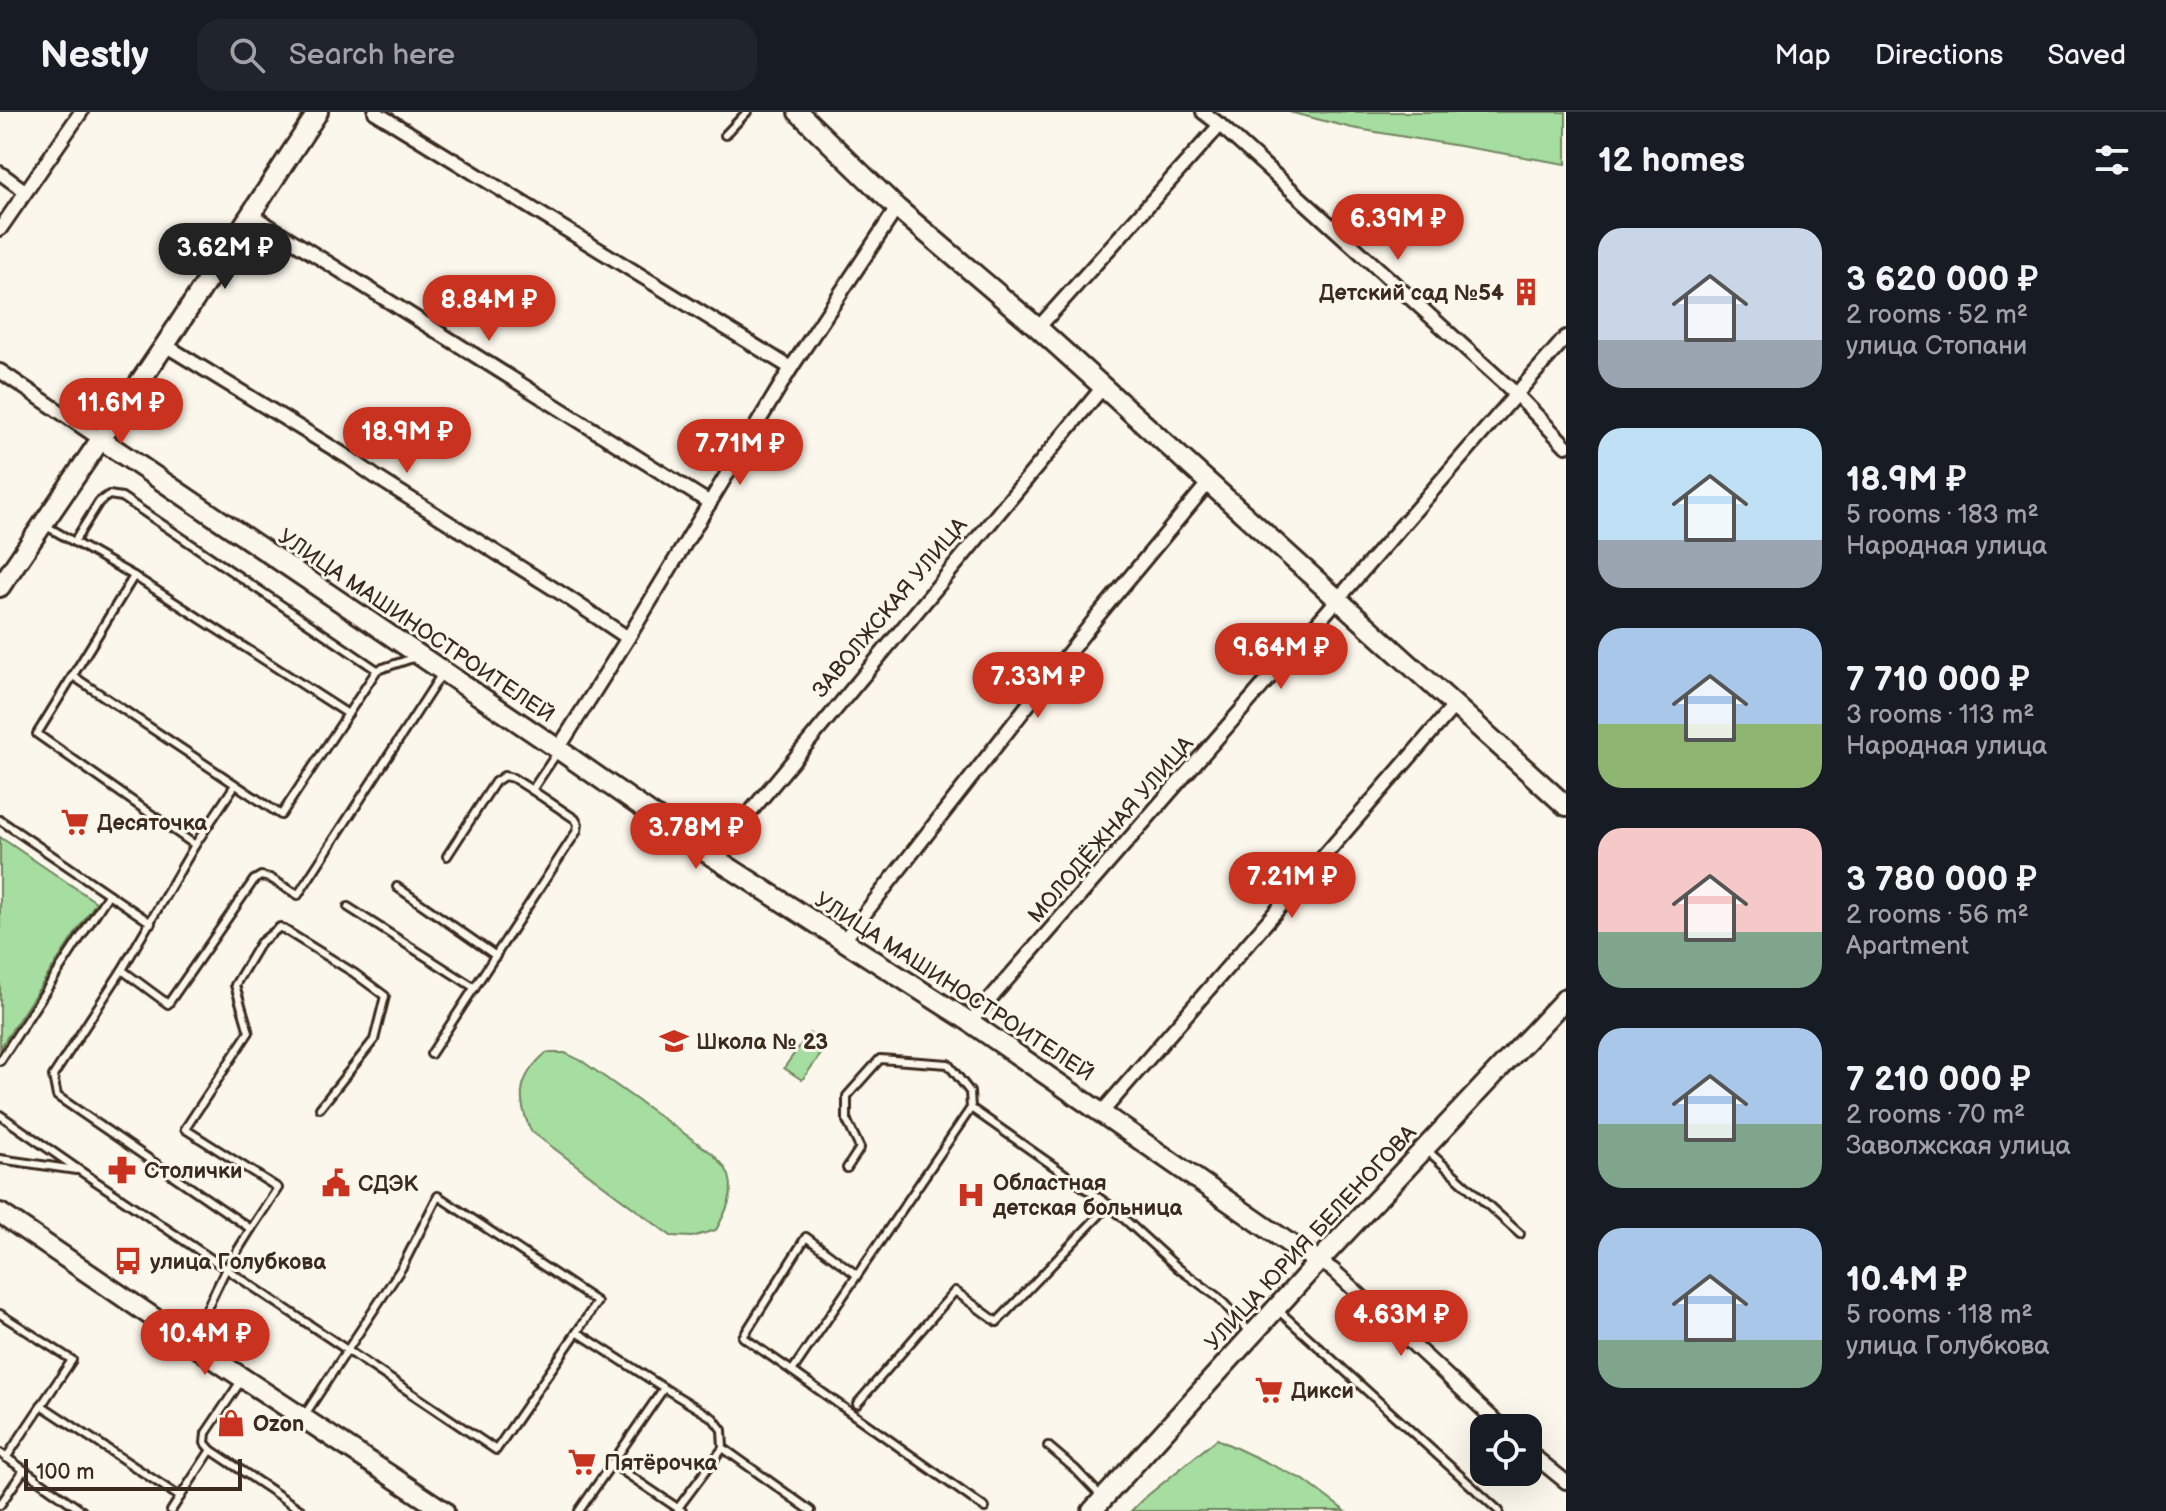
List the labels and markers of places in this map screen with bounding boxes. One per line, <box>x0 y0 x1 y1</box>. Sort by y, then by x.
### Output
pin: 6.39M ₽ <box>1324 194 1472 262</box>
pin: 3.62M ₽ <box>151 223 299 291</box>
pin: 8.84M ₽ <box>415 275 563 343</box>
building icon: Детский сад №54 <box>1511 277 1541 307</box>
place label: Детский сад №54 <box>1319 280 1504 307</box>
pin: 11.6M ₽ <box>47 378 195 446</box>
pin: 18.9M ₽ <box>333 407 481 475</box>
pin: 7.71M ₽ <box>666 419 814 487</box>
pin: 9.64M ₽ <box>1207 623 1355 691</box>
pin: 7.33M ₽ <box>964 652 1112 720</box>
pin: 3.78M ₽ <box>622 803 770 871</box>
supermarket icon: Десяточка <box>60 807 90 837</box>
place label: Десяточка <box>97 810 207 837</box>
pin: 7.21M ₽ <box>1218 852 1366 920</box>
school or university icon: Школа № 23 <box>659 1026 689 1056</box>
place label: Школа № 23 <box>696 1029 828 1056</box>
pharmacy icon: Столички <box>107 1155 137 1185</box>
place label: Столички <box>144 1158 242 1185</box>
public building icon: СДЭК <box>321 1168 351 1198</box>
place label: Областная детская больница <box>992 1170 1182 1222</box>
place label: СДЭК <box>358 1171 418 1198</box>
hospital icon: Областная детская больница <box>956 1180 986 1210</box>
bus stop icon: улица Голубкова <box>113 1246 143 1276</box>
place label: улица Голубкова <box>150 1249 326 1276</box>
pin: 4.63M ₽ <box>1327 1290 1475 1358</box>
pin: 10.4M ₽ <box>131 1309 279 1377</box>
supermarket icon: Дикси <box>1254 1375 1284 1405</box>
place label: Дикси <box>1291 1378 1354 1405</box>
shop icon: Ozon <box>216 1408 246 1438</box>
place label: Ozon <box>253 1411 304 1438</box>
supermarket icon: Пятёрочка <box>567 1447 597 1477</box>
place label: Пятёрочка <box>604 1450 718 1477</box>

